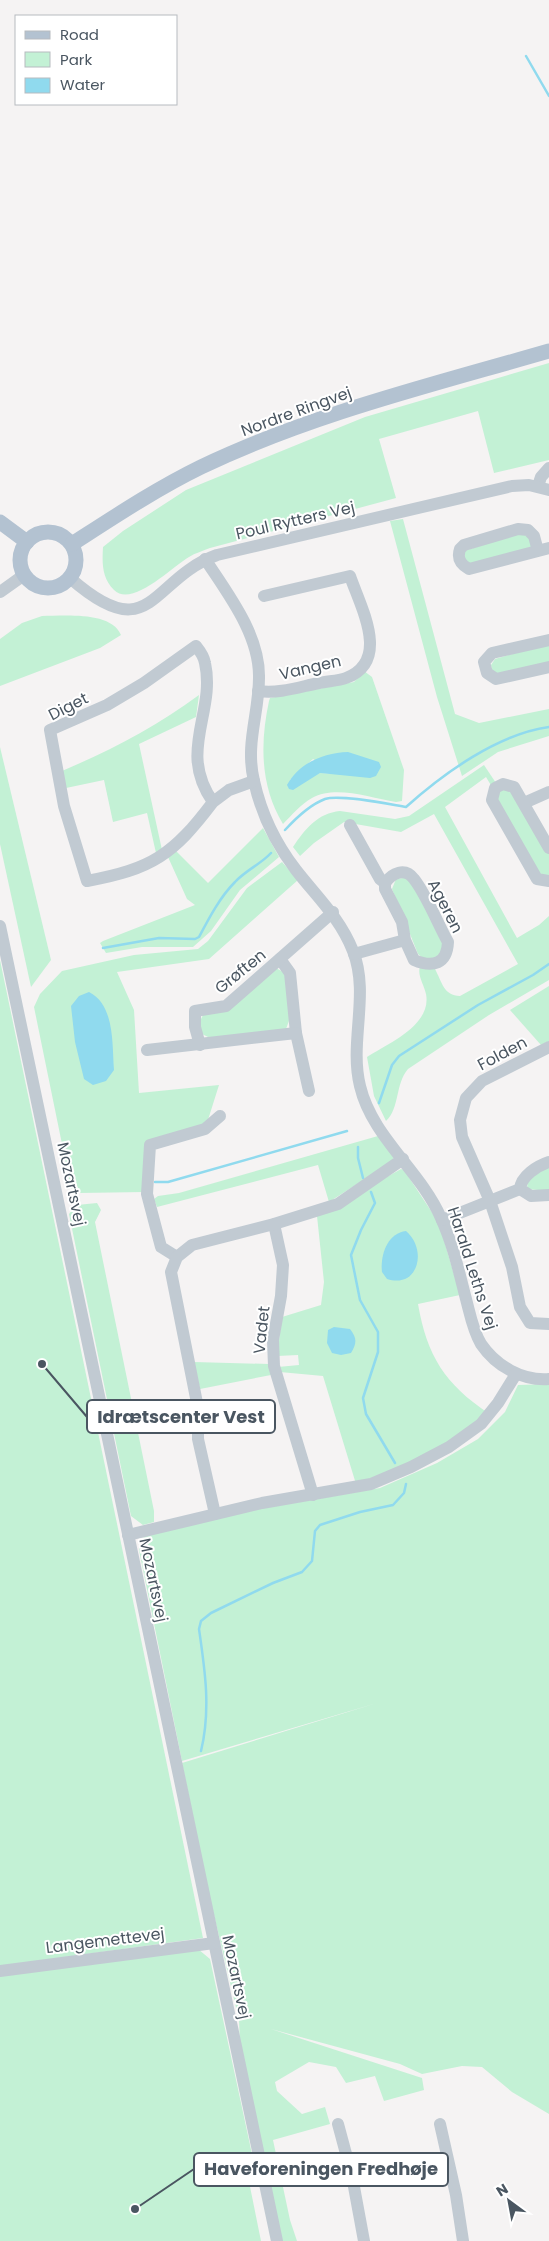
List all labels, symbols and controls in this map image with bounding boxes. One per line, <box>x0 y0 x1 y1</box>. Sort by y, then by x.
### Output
legend <box>15 15 178 105</box>
text: Road <box>60 24 99 45</box>
text: Park <box>60 49 92 70</box>
text: Water <box>60 74 106 95</box>
street label: Nordre Ringvej <box>238 381 355 442</box>
street label: Poul Rytters Vej <box>233 496 357 545</box>
street label: Vangen <box>277 649 343 686</box>
street label: Diget <box>44 687 92 726</box>
street label: Ageren <box>422 875 469 937</box>
street label: Grøften <box>210 944 271 999</box>
street label: Folden <box>473 1031 531 1076</box>
street label: Mozartsvej <box>51 1140 92 1228</box>
street label: Harald Leths Vej <box>442 1204 503 1333</box>
street label: Vadet <box>248 1305 275 1355</box>
callout: Idrætscenter Vest <box>87 1400 275 1433</box>
text: Idrætscenter Vest <box>97 1404 265 1429</box>
street label: Mozartsvej <box>133 1536 174 1624</box>
street label: Langemettevej <box>44 1922 166 1959</box>
street label: Mozartsvej <box>216 1933 257 2021</box>
callout: Haveforeningen Fredhøje <box>194 2153 448 2186</box>
text: Haveforeningen Fredhøje <box>204 2156 438 2181</box>
north arrow <box>484 2176 534 2226</box>
text: N <box>492 2179 512 2201</box>

